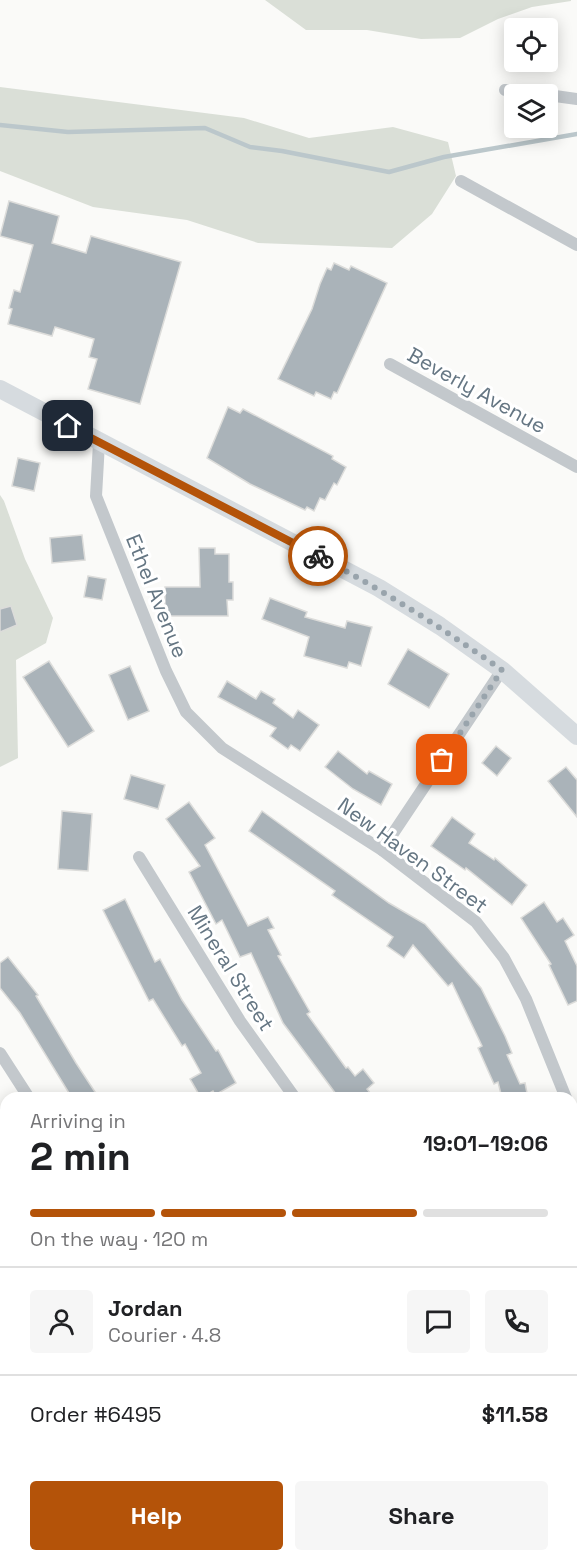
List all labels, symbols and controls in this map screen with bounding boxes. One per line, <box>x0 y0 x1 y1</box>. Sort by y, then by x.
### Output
map controls <box>504 18 558 138</box>
button: locate <box>504 18 558 72</box>
button: layers <box>504 84 558 138</box>
street label: Beverly Avenue <box>403 341 551 439</box>
pin <box>42 400 93 451</box>
icon: home <box>51 409 84 442</box>
courier <box>288 526 348 586</box>
street label: Ethel Avenue <box>120 530 194 662</box>
icon: bike <box>302 540 335 573</box>
pin <box>416 734 467 785</box>
icon: bag <box>425 743 458 776</box>
street label: New Haven Street <box>332 791 494 919</box>
street label: Mineral Street <box>182 900 280 1036</box>
text: Arriving in <box>30 1108 126 1134</box>
text: 19:01–19:06 <box>423 1129 548 1157</box>
text: 2 min <box>30 1132 131 1181</box>
text: On the way · 120 m <box>30 1226 208 1252</box>
button: person <box>30 1290 93 1353</box>
button: chat <box>407 1290 470 1353</box>
button: phone <box>485 1290 548 1353</box>
text: Jordan <box>108 1294 183 1322</box>
text: Courier · 4.8 <box>108 1322 221 1348</box>
text: Order #6495 <box>30 1400 161 1428</box>
text: $11.58 <box>482 1400 548 1428</box>
button: Help <box>30 1481 283 1550</box>
button: Share <box>295 1481 548 1550</box>

